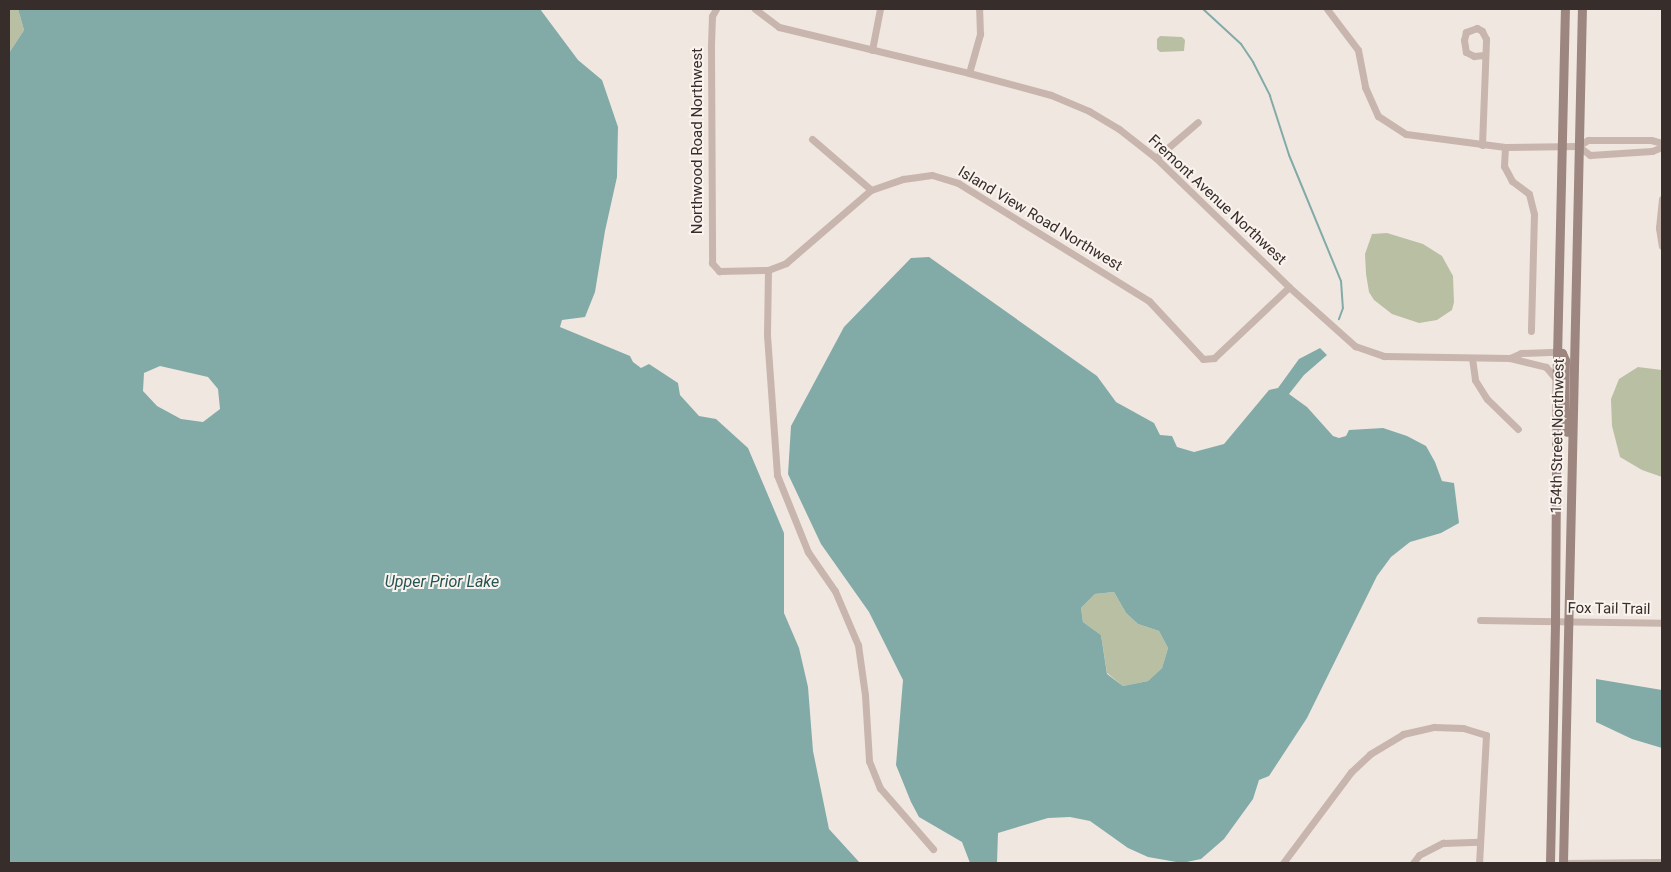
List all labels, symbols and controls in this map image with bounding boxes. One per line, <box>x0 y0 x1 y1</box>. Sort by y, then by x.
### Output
street label: Northwood Road Northwest <box>689 48 707 234</box>
street label: Fremont Avenue Northwest <box>1144 131 1290 269</box>
street label: Island View Road Northwest <box>955 163 1125 275</box>
street label: 154th Street Northwest <box>1548 358 1568 514</box>
water label: Upper Prior Lake <box>385 572 499 592</box>
street label: Fox Tail Trail <box>1567 599 1651 619</box>

